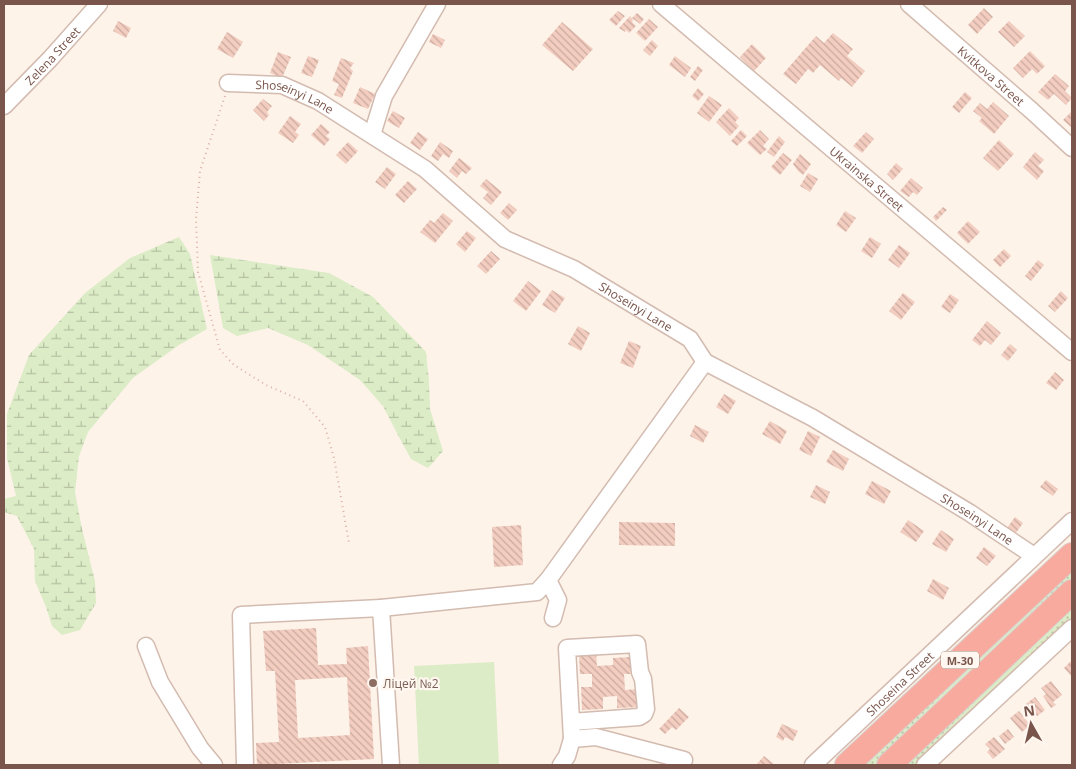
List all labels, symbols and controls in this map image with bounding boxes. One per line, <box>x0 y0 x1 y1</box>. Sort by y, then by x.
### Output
street label: Zelena Street <box>21 23 84 88</box>
street label: Kvitkova Street <box>954 42 1028 109</box>
street label: Shoseinyi Lane <box>255 76 337 118</box>
street label: Ukrainska Street <box>826 142 908 215</box>
street label: Shoseinyi Lane <box>596 278 676 335</box>
street label: Shoseinyi Lane <box>938 489 1017 549</box>
street label: Shoseina Street <box>862 647 937 720</box>
road number: М-30 <box>941 652 979 668</box>
place label: Ліцей №2 <box>383 675 439 692</box>
marker: Ліцей №2 <box>367 677 379 689</box>
north arrow <box>1006 699 1056 749</box>
text: N <box>1022 700 1036 721</box>

